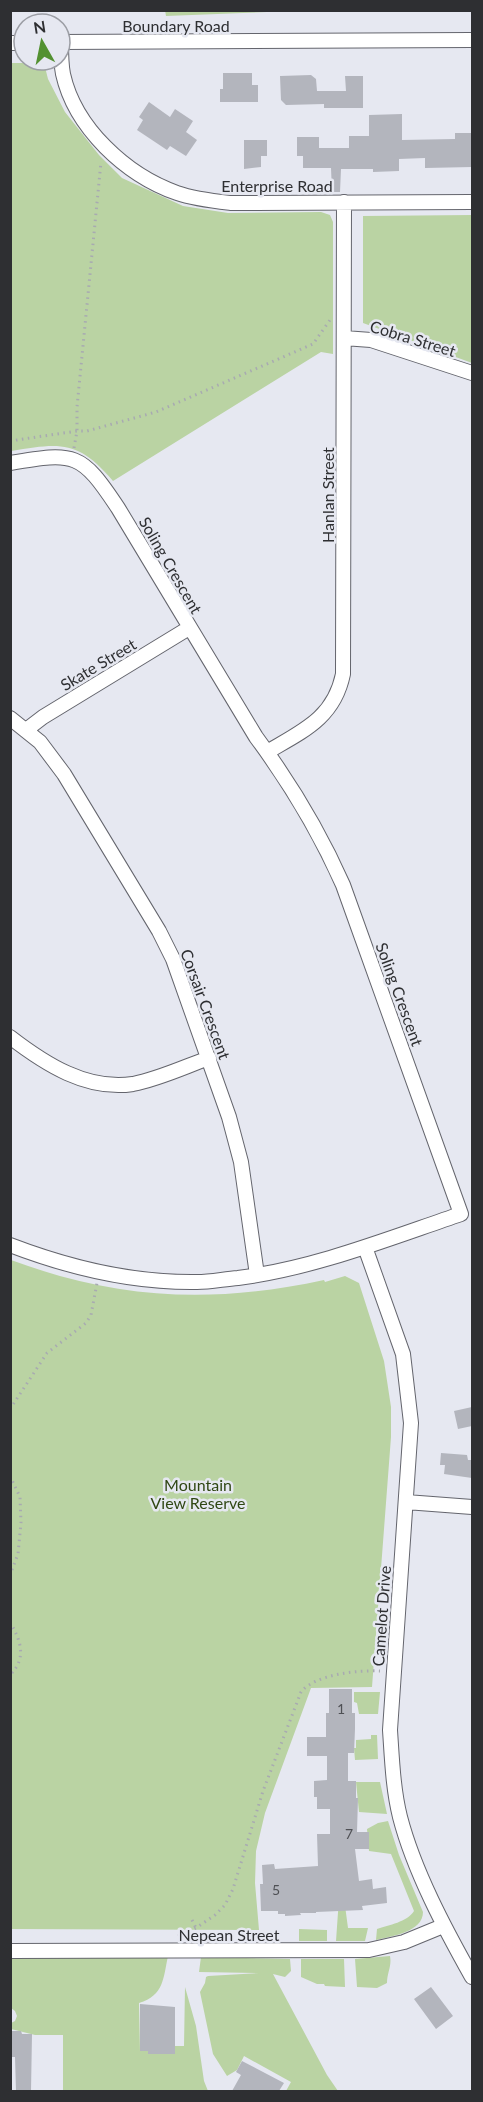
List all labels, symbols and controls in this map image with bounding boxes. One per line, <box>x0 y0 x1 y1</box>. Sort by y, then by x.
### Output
north arrow <box>12 12 72 72</box>
text: N <box>32 16 47 37</box>
street label: Boundary Road <box>122 16 230 35</box>
street label: Enterprise Road <box>221 176 333 195</box>
street label: Cobra Street <box>368 316 458 360</box>
street label: Hanlan Street <box>318 447 337 543</box>
street label: Soling Crescent <box>136 513 207 617</box>
street label: Skate Street <box>57 634 139 694</box>
street label: Soling Crescent <box>372 940 428 1049</box>
street label: Corsair Crescent <box>177 946 235 1062</box>
park label: Mountain View Reserve <box>150 1475 246 1512</box>
street label: Camelot Drive <box>368 1565 394 1667</box>
house number: 1 <box>337 1700 345 1717</box>
house number: 7 <box>345 1825 353 1842</box>
house number: 5 <box>272 1881 280 1898</box>
street label: Nepean Street <box>179 1925 280 1944</box>

